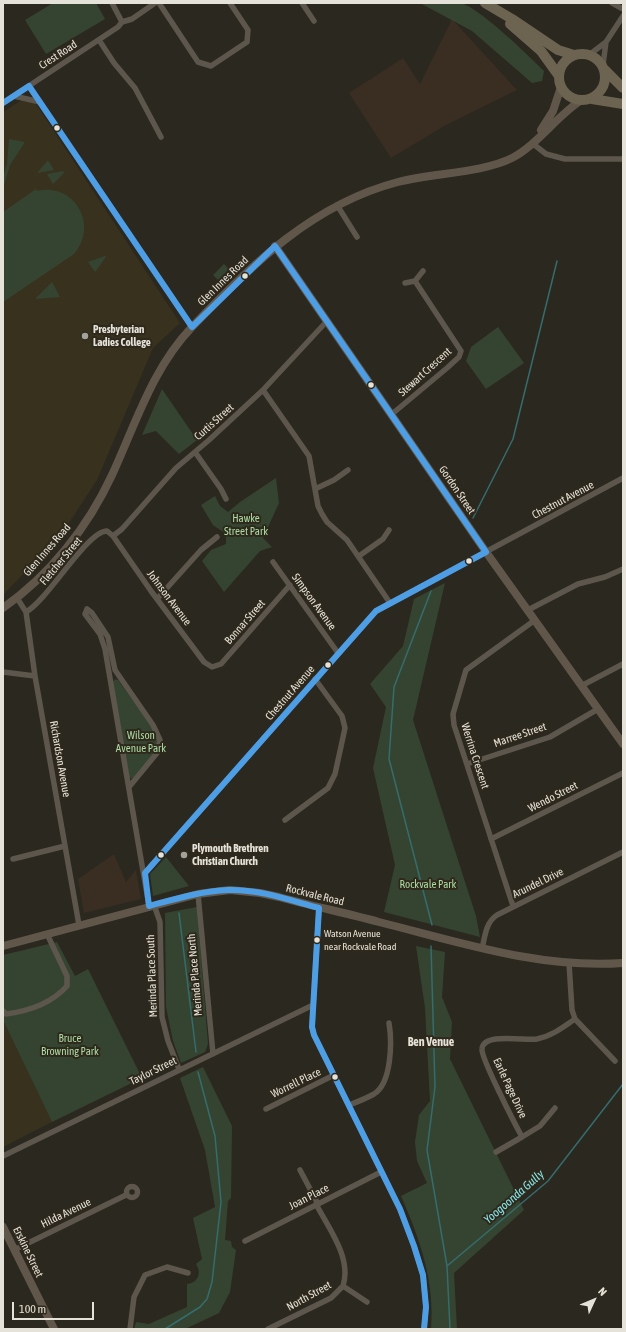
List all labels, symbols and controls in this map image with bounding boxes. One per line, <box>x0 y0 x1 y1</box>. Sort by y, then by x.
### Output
street label: Crest Road <box>36 38 80 72</box>
unlabelled marker <box>52 123 62 133</box>
street label: Glen Innes Road <box>195 254 251 308</box>
unlabelled marker <box>240 271 250 281</box>
place label: Presbyterian Ladies College <box>93 323 151 349</box>
marker: Presbyterian Ladies College <box>80 331 90 341</box>
street label: Stewart Crescent <box>396 345 454 399</box>
unlabelled marker <box>366 380 376 390</box>
street label: Curtis Street <box>192 401 236 443</box>
street label: Gordon Street <box>436 463 478 517</box>
street label: Chestnut Avenue <box>530 478 596 522</box>
park label: Hawke Street Park <box>224 512 268 538</box>
street label: Glen Innes Road <box>21 521 73 579</box>
street label: Fletcher Street <box>37 534 85 588</box>
unlabelled marker <box>464 556 474 566</box>
street label: Johnson Avenue <box>144 568 194 628</box>
street label: Simpson Avenue <box>289 571 339 633</box>
street label: Bonnar Street <box>222 597 268 647</box>
unlabelled marker <box>323 660 333 670</box>
street label: Chestnut Avenue <box>263 663 317 723</box>
street label: Richardson Avenue <box>47 720 73 798</box>
street label: Marree Street <box>492 720 548 750</box>
street label: Werrina Crescent <box>458 722 492 790</box>
park label: Wilson Avenue Park <box>116 729 166 755</box>
street label: Wendo Street <box>526 779 580 815</box>
place label: Plymouth Brethren Christian Church <box>192 842 269 868</box>
unlabelled marker <box>156 850 166 860</box>
marker: Plymouth Brethren Christian Church <box>179 850 189 860</box>
street label: Arundel Drive <box>510 865 566 901</box>
park label: Rockvale Park <box>400 878 456 892</box>
street label: Rockvale Road <box>285 881 345 909</box>
place label: Watson Avenue near Rockvale Road <box>324 928 396 952</box>
street label: Merinda Place North <box>185 933 205 1017</box>
street label: Merinda Place South <box>144 934 160 1018</box>
marker: Watson Avenue near Rockvale Road <box>312 935 322 945</box>
park label: Bruce Browning Park <box>41 1032 99 1058</box>
district label: Ben Venue <box>408 1035 454 1049</box>
street label: Taylor Street <box>127 1054 179 1088</box>
street label: Earle Page Drive <box>490 1056 530 1120</box>
street label: Worrell Place <box>269 1065 323 1101</box>
unlabelled marker <box>330 1072 340 1082</box>
water label: Yoogoonda Gully <box>481 1167 547 1227</box>
street label: Joan Place <box>287 1181 331 1213</box>
street label: Hilda Avenue <box>39 1195 93 1231</box>
street label: Erskine Street <box>10 1224 46 1280</box>
street label: North Street <box>284 1278 334 1314</box>
north arrow <box>574 1280 614 1320</box>
text: N <box>596 1285 609 1298</box>
scale bar <box>14 1294 96 1320</box>
text: 100 m <box>19 1302 46 1316</box>

